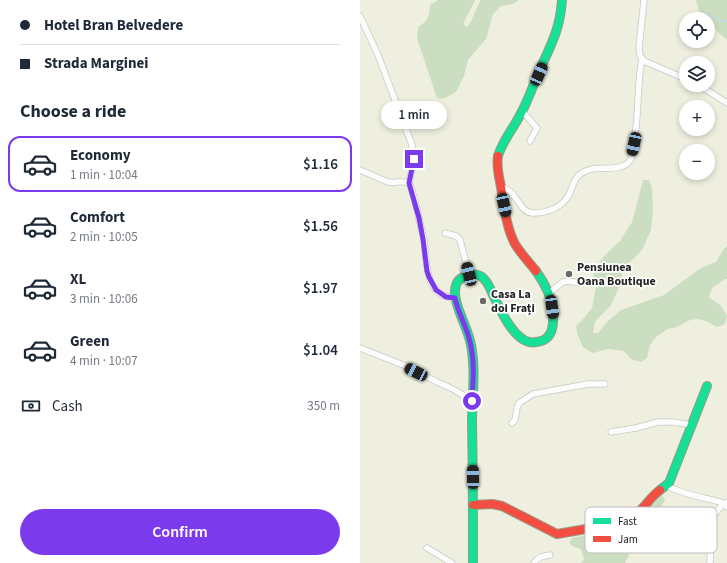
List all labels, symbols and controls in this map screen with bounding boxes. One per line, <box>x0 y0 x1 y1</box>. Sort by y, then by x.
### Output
map controls <box>679 12 715 180</box>
button: locate <box>679 12 715 48</box>
text: Hotel Bran Belvedere <box>44 15 183 36</box>
text: Strada Marginei <box>44 53 148 74</box>
button: layers <box>679 56 715 92</box>
car <box>529 61 549 87</box>
text: Choose a ride <box>20 99 126 124</box>
button: + <box>679 100 715 136</box>
callout: 1 min <box>381 101 447 129</box>
text: 1 min <box>399 106 429 124</box>
car <box>626 131 642 157</box>
button: − <box>679 144 715 180</box>
text: Economy <box>70 145 131 166</box>
icon: car <box>22 146 58 182</box>
route end <box>405 150 423 168</box>
text: $1.16 <box>303 154 338 175</box>
text: 1 min · 10:04 <box>70 166 138 184</box>
car <box>496 192 512 218</box>
text: Comfort <box>70 207 125 228</box>
icon: car <box>22 208 58 244</box>
text: $1.56 <box>303 216 338 237</box>
text: 2 min · 10:05 <box>70 228 138 246</box>
place label: Pensiunea Oana Boutique <box>577 259 656 290</box>
car <box>460 261 478 287</box>
text: XL <box>70 269 86 290</box>
marker: Pensiunea Oana Boutique <box>564 269 574 279</box>
icon: car <box>22 270 58 306</box>
text: $1.97 <box>303 278 338 299</box>
place label: Casa La doi Frați <box>491 286 535 317</box>
text: 3 min · 10:06 <box>70 290 138 308</box>
car <box>544 294 560 320</box>
marker: Casa La doi Frați <box>478 296 488 306</box>
text: Green <box>70 331 110 352</box>
icon: car <box>22 332 58 368</box>
text: $1.04 <box>303 340 338 361</box>
text: 4 min · 10:07 <box>70 352 138 370</box>
car <box>403 361 429 383</box>
route start <box>463 392 481 410</box>
icon: cash <box>20 395 42 417</box>
text: Cash <box>52 396 83 417</box>
text: 350 m <box>307 397 340 415</box>
car <box>467 465 479 489</box>
legend <box>585 507 717 553</box>
button: Confirm <box>20 509 340 555</box>
text: Fast <box>618 514 637 529</box>
text: Jam <box>618 532 638 547</box>

